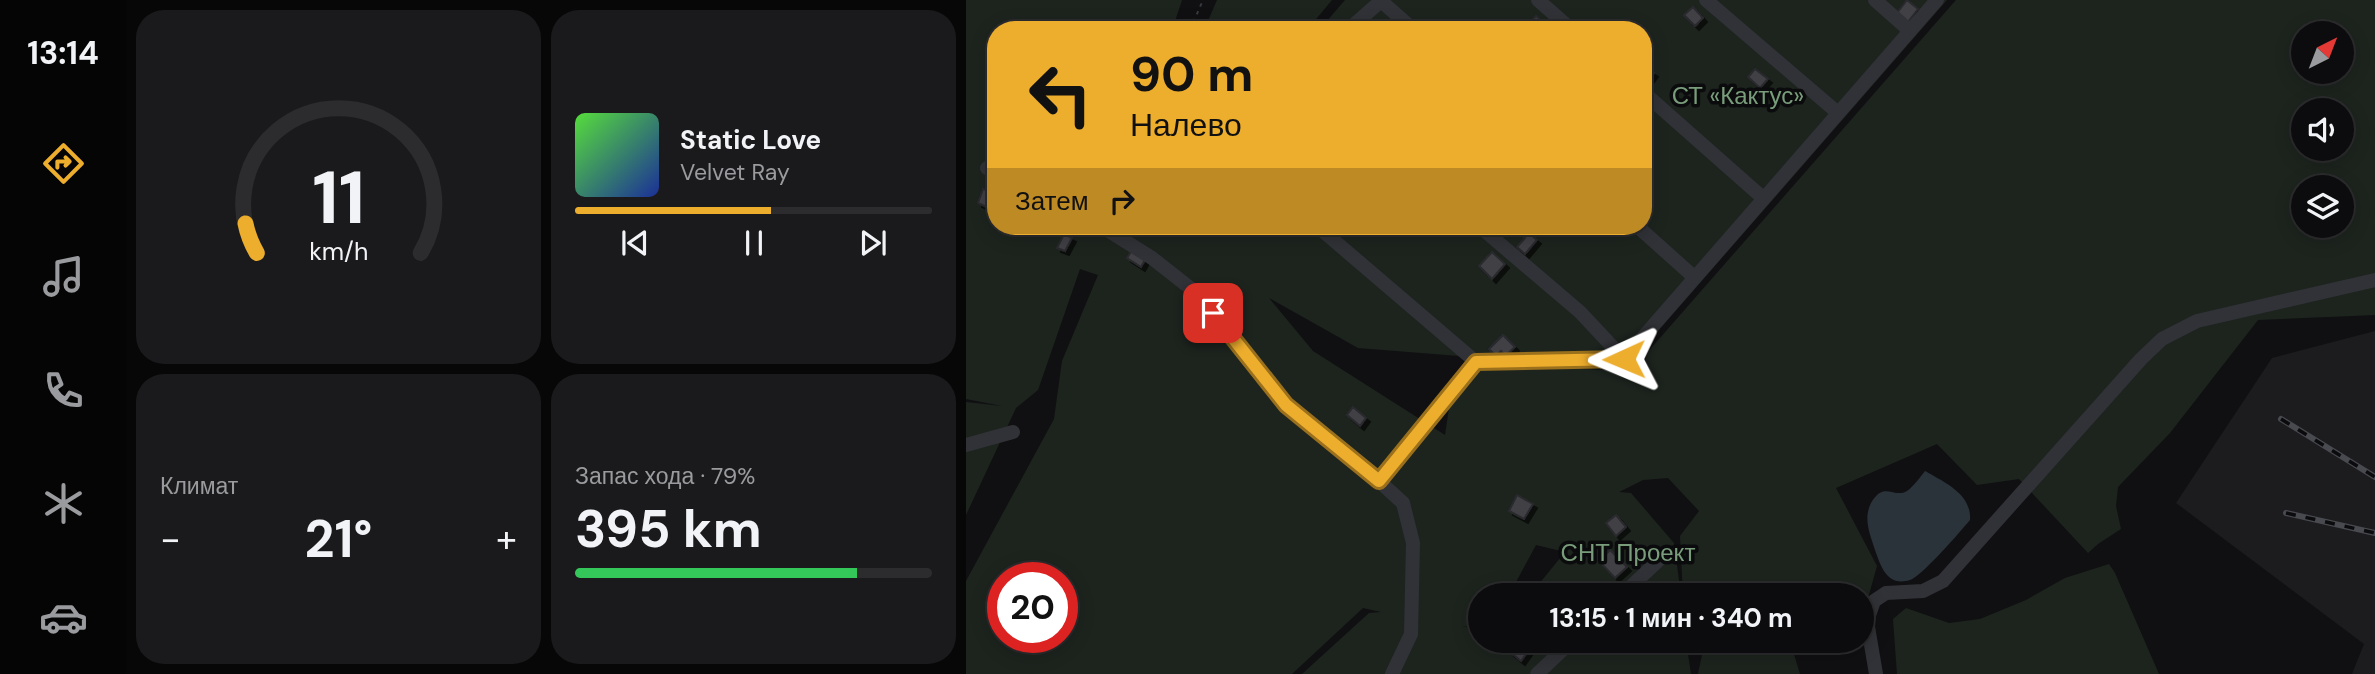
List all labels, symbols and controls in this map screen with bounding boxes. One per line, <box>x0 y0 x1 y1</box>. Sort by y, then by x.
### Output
north arrow <box>2291 21 2354 84</box>
map controls <box>2291 21 2354 238</box>
text: 13:14 <box>27 32 99 74</box>
text: 90 m <box>1130 42 1253 106</box>
icon: left <box>1015 49 1106 140</box>
park label: СТ «Кактус» <box>1672 80 1804 111</box>
button: sound <box>2291 98 2354 161</box>
text: Налево <box>1130 104 1242 146</box>
text: Static Love <box>680 123 821 157</box>
icon: directions <box>39 139 88 188</box>
text: 11 <box>312 152 365 247</box>
text: Velvet Ray <box>680 157 790 187</box>
button: layers <box>2291 175 2354 238</box>
icon: right <box>1103 182 1141 220</box>
text: Затем <box>1015 184 1089 218</box>
icon: previous <box>616 224 654 262</box>
icon: pause <box>735 224 773 262</box>
icon: next <box>854 224 892 262</box>
text: km/h <box>309 235 368 268</box>
icon: music <box>39 252 88 301</box>
pin <box>1183 283 1243 343</box>
icon: arrive <box>1194 294 1232 332</box>
position arrow <box>1587 322 1661 396</box>
icon: phone <box>39 366 88 415</box>
text: Запас хода · 79% <box>575 461 755 491</box>
text: Климат <box>160 471 238 501</box>
icon: climate <box>39 479 88 528</box>
text: 395 km <box>575 495 762 563</box>
text: 21° <box>305 505 372 573</box>
text: − <box>160 514 181 564</box>
text: + <box>496 514 517 564</box>
park label: СНТ Проект <box>1561 537 1695 568</box>
speed limit sign: 20 <box>987 562 1078 653</box>
icon: car <box>39 593 88 642</box>
text: 13:15 · 1 мин · 340 m <box>1550 601 1792 635</box>

